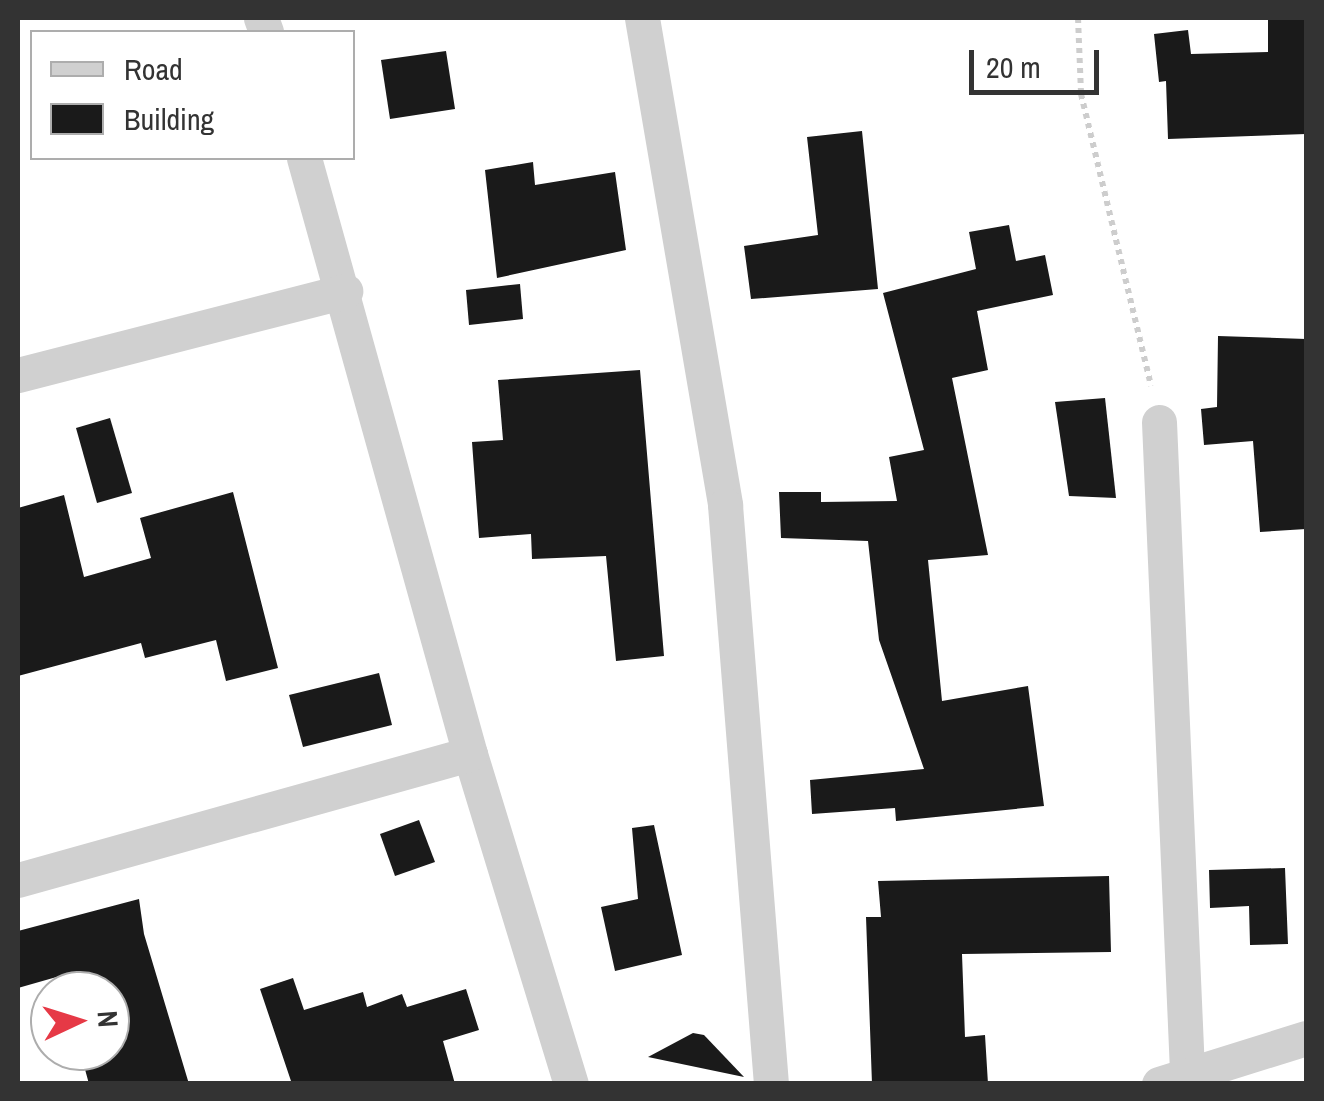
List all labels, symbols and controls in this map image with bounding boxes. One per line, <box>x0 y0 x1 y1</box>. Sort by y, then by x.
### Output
legend <box>30 30 355 160</box>
scale bar <box>974 30 1104 92</box>
text: 20 m <box>986 47 1041 87</box>
text: Road <box>124 49 183 89</box>
text: Building <box>124 99 214 139</box>
north arrow <box>30 971 130 1071</box>
text: N <box>88 1009 127 1029</box>

